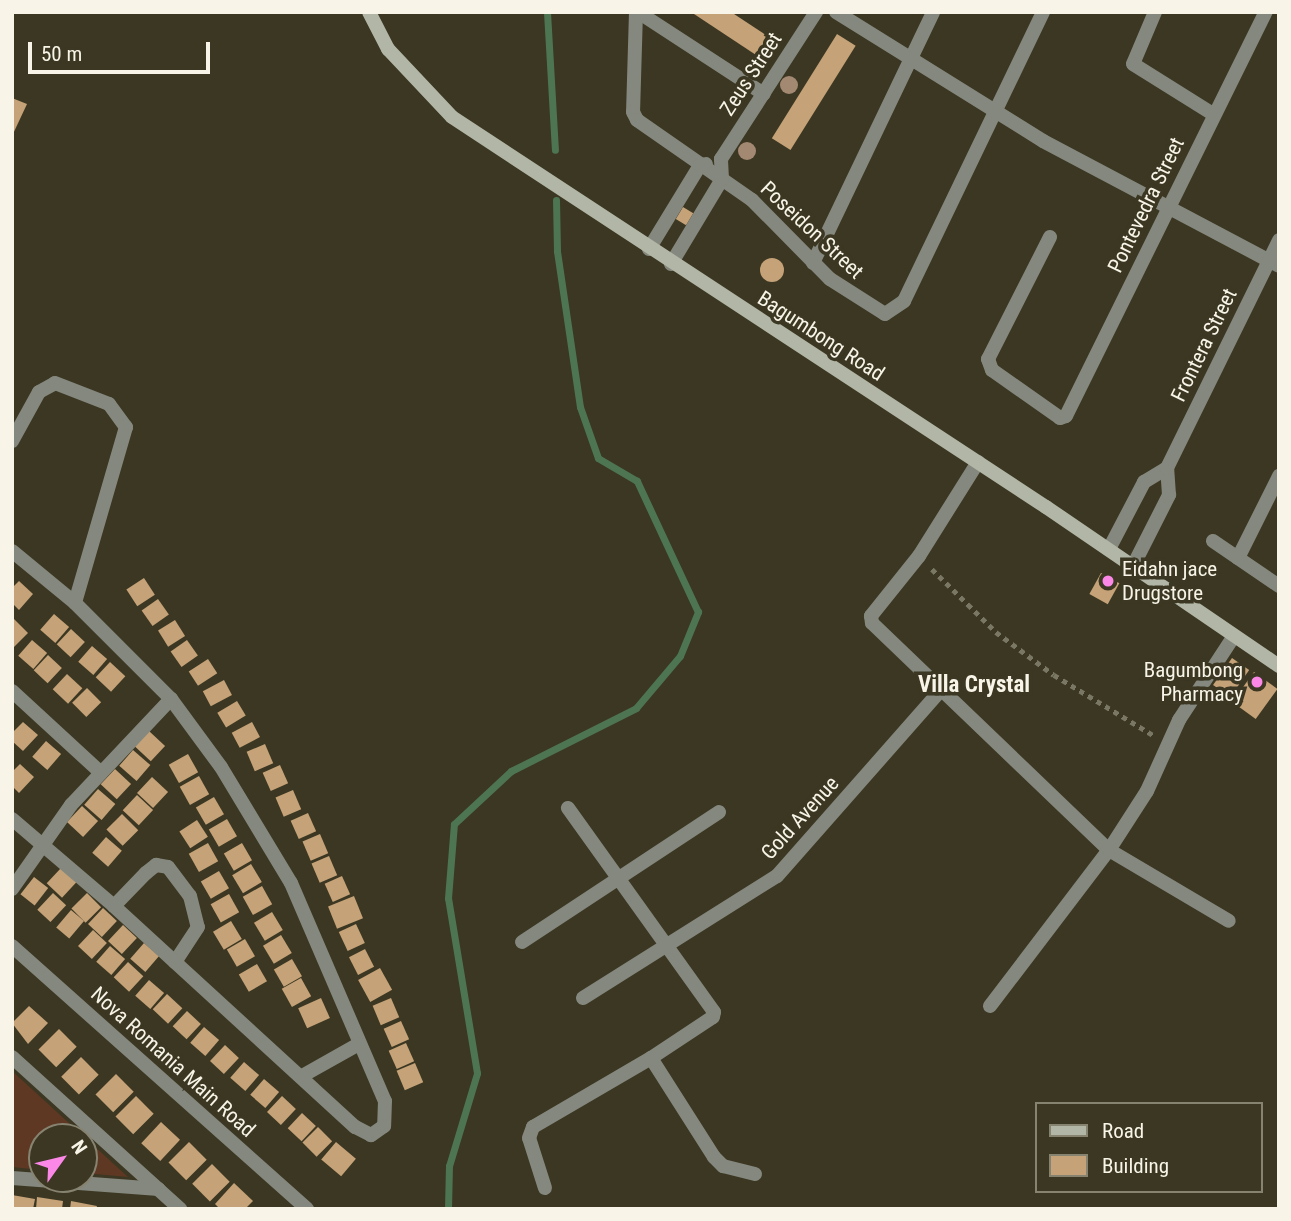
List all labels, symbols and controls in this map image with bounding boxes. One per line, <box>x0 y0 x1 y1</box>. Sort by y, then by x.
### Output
scale bar <box>32 28 214 72</box>
street label: Zeus Street <box>715 28 787 120</box>
text: 50 m <box>41 42 82 66</box>
street label: Pontevedra Street <box>1102 133 1190 277</box>
street label: Poseidon Street <box>755 176 869 284</box>
street label: Frontera Street <box>1166 284 1242 406</box>
street label: Bagumbong Road <box>753 286 889 386</box>
place label: Eidahn jace Drugstore <box>1122 556 1217 606</box>
marker: Eidahn jace Drugstore <box>1100 573 1116 589</box>
place label: Bagumbong Pharmacy <box>1144 657 1243 707</box>
district label: Villa Crystal <box>918 671 1030 699</box>
marker: Bagumbong Pharmacy <box>1249 674 1265 690</box>
street label: Gold Avenue <box>756 771 844 865</box>
street label: Nova Romania Main Road <box>86 982 260 1142</box>
legend <box>1036 1102 1263 1193</box>
text: Road <box>1102 1119 1144 1143</box>
north arrow <box>28 1123 98 1193</box>
text: N <box>66 1136 92 1158</box>
text: Building <box>1102 1154 1169 1178</box>

